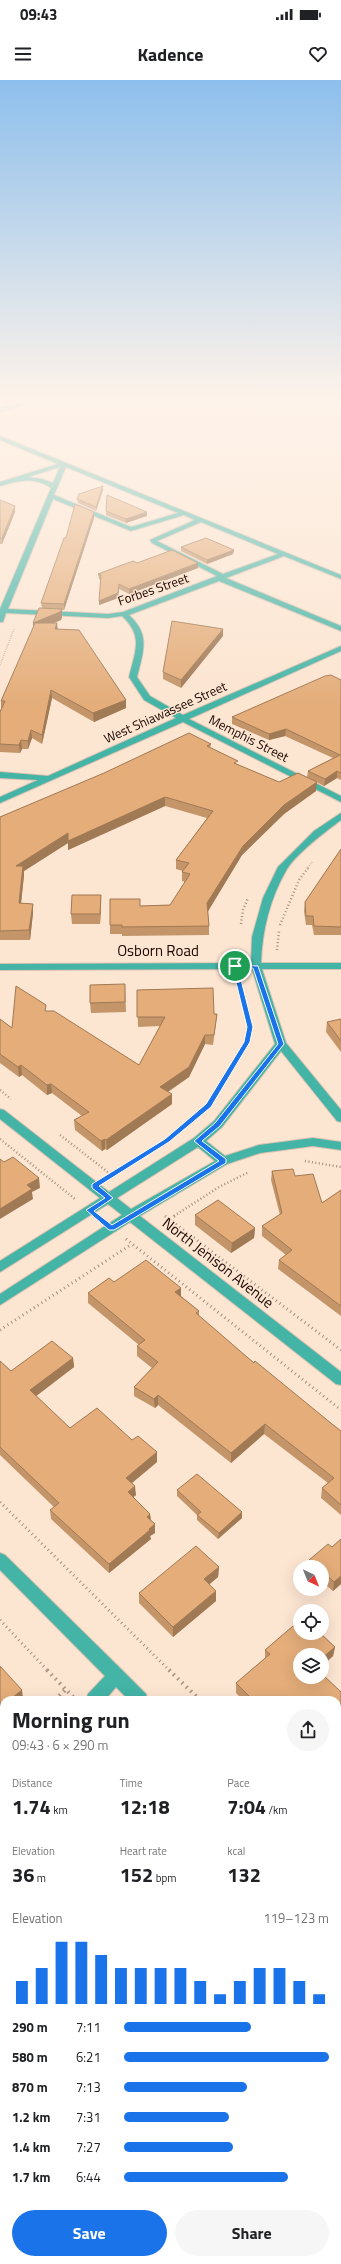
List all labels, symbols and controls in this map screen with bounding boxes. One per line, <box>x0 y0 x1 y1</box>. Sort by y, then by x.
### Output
text: 09:43 <box>20 3 57 26</box>
text: Kadence <box>138 41 203 68</box>
icon: menu <box>12 43 34 65</box>
icon: heart <box>307 43 329 65</box>
street label: Forbes Street <box>115 567 192 610</box>
street label: West Shiawassee Street <box>100 676 230 748</box>
street label: Memphis Street <box>206 709 293 767</box>
street label: Osborn Road <box>117 939 199 962</box>
pin <box>218 949 252 983</box>
icon: arrive <box>224 955 246 977</box>
street label: North Jenison Avenue <box>158 1212 279 1314</box>
north arrow <box>293 1560 329 1596</box>
map controls <box>293 1560 329 1684</box>
button: locate <box>293 1604 329 1640</box>
button: layers <box>293 1648 329 1684</box>
text: Morning run <box>12 1703 130 1737</box>
button: share <box>287 1709 329 1751</box>
text: 09:43 · 6 × 290 m <box>12 1735 108 1755</box>
text: Distance <box>12 1775 52 1791</box>
text: Time <box>120 1775 143 1791</box>
text: Pace <box>227 1775 250 1791</box>
text: 1.74 <box>12 1791 51 1822</box>
text: 12:18 <box>120 1791 170 1822</box>
text: 7:04 <box>227 1791 266 1822</box>
text: km <box>51 1802 68 1818</box>
text: /km <box>266 1802 287 1818</box>
text: Elevation <box>12 1843 55 1859</box>
text: Heart rate <box>120 1843 167 1859</box>
text: kcal <box>227 1843 245 1859</box>
text: 36 <box>12 1859 34 1890</box>
text: 152 <box>120 1859 153 1890</box>
text: 132 <box>227 1859 261 1890</box>
text: m <box>34 1870 46 1886</box>
text: bpm <box>153 1870 176 1886</box>
text: Elevation <box>12 1908 63 1928</box>
text: 119–123 m <box>263 1908 329 1928</box>
text: 290 m <box>12 2017 48 2037</box>
text: 7:11 <box>76 2017 101 2037</box>
text: 580 m <box>12 2047 48 2067</box>
text: 6:21 <box>76 2047 101 2067</box>
text: 870 m <box>12 2077 48 2097</box>
text: 7:13 <box>76 2077 101 2097</box>
text: 1.2 km <box>12 2107 50 2127</box>
text: 7:31 <box>76 2107 101 2127</box>
text: 1.4 km <box>12 2137 50 2157</box>
text: 7:27 <box>76 2137 101 2157</box>
text: 1.7 km <box>12 2167 50 2187</box>
text: 6:44 <box>76 2167 101 2187</box>
button: Save <box>12 2210 167 2256</box>
button: Share <box>175 2210 329 2256</box>

